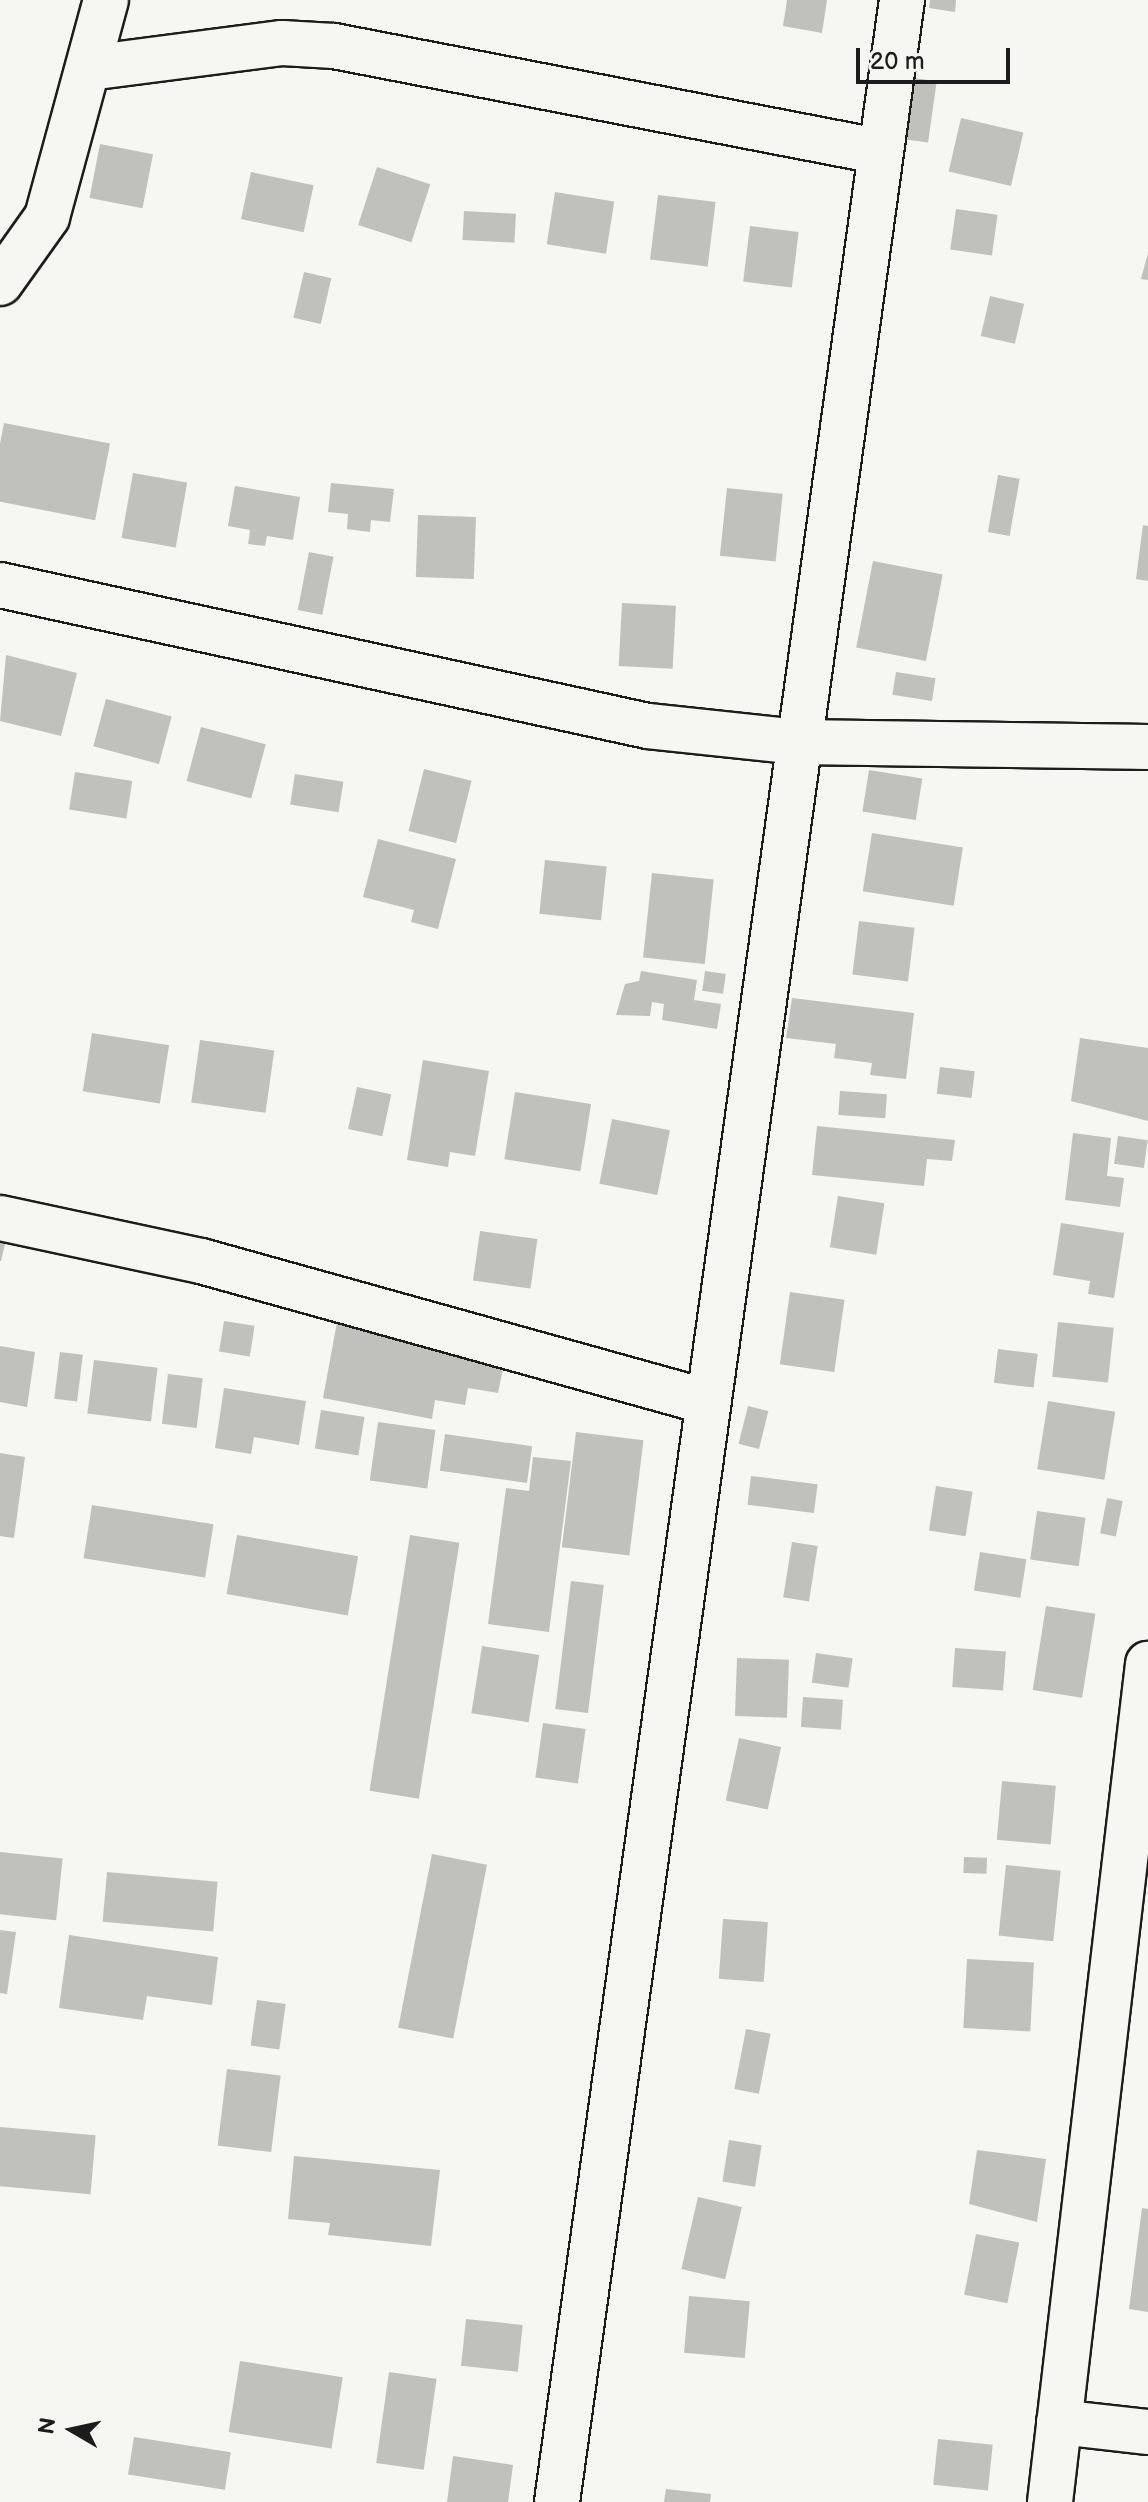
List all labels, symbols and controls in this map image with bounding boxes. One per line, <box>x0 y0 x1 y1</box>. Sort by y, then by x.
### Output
scale bar <box>860 32 1014 82</box>
text: 20 m <box>870 47 925 76</box>
north arrow <box>32 2390 112 2470</box>
text: N <box>33 2416 62 2436</box>

